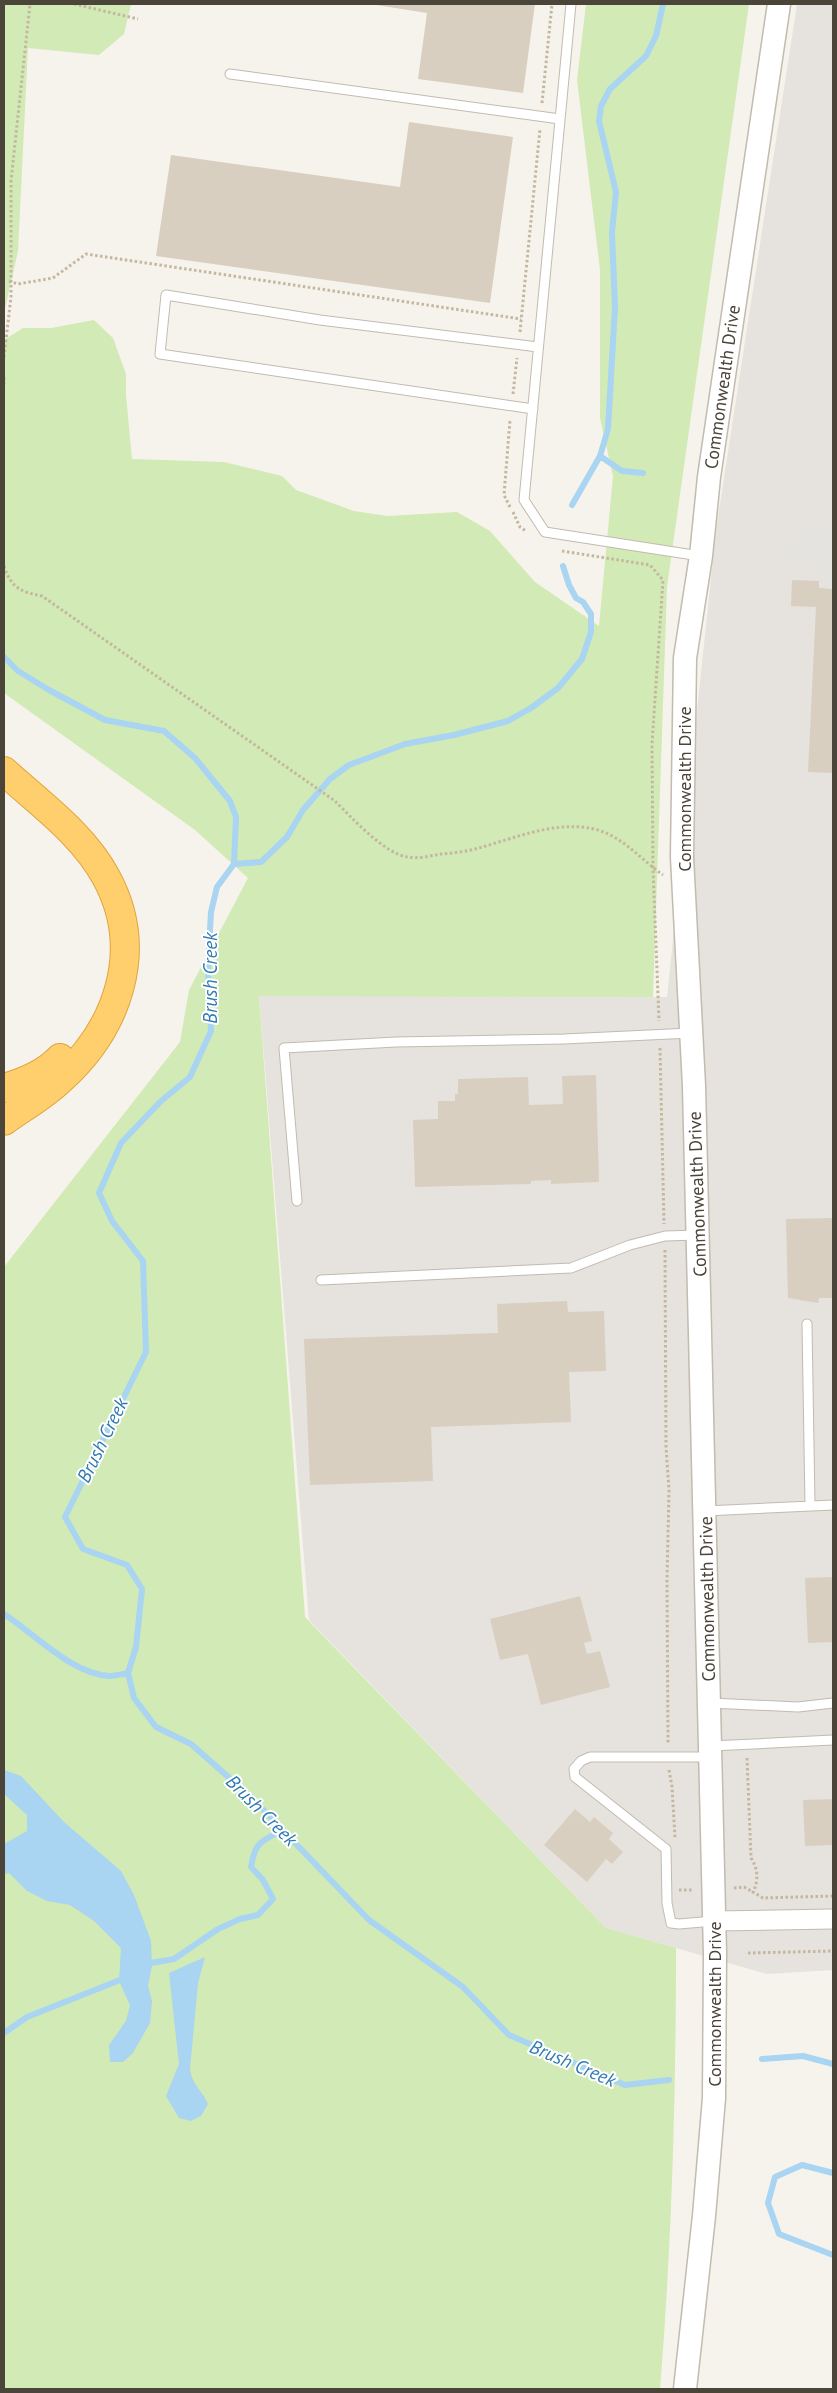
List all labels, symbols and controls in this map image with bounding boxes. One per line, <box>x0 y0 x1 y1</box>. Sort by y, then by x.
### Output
street label: Commonwealth Drive <box>699 303 745 471</box>
street label: Commonwealth Drive <box>673 706 696 872</box>
water label: Brush Creek <box>198 931 222 1024</box>
street label: Commonwealth Drive <box>683 1111 711 1277</box>
water label: Brush Creek <box>71 1392 133 1486</box>
street label: Commonwealth Drive <box>694 1516 720 1682</box>
water label: Brush Creek <box>221 1769 304 1852</box>
street label: Commonwealth Drive <box>703 1921 726 2087</box>
water label: Brush Creek <box>526 2034 621 2092</box>

